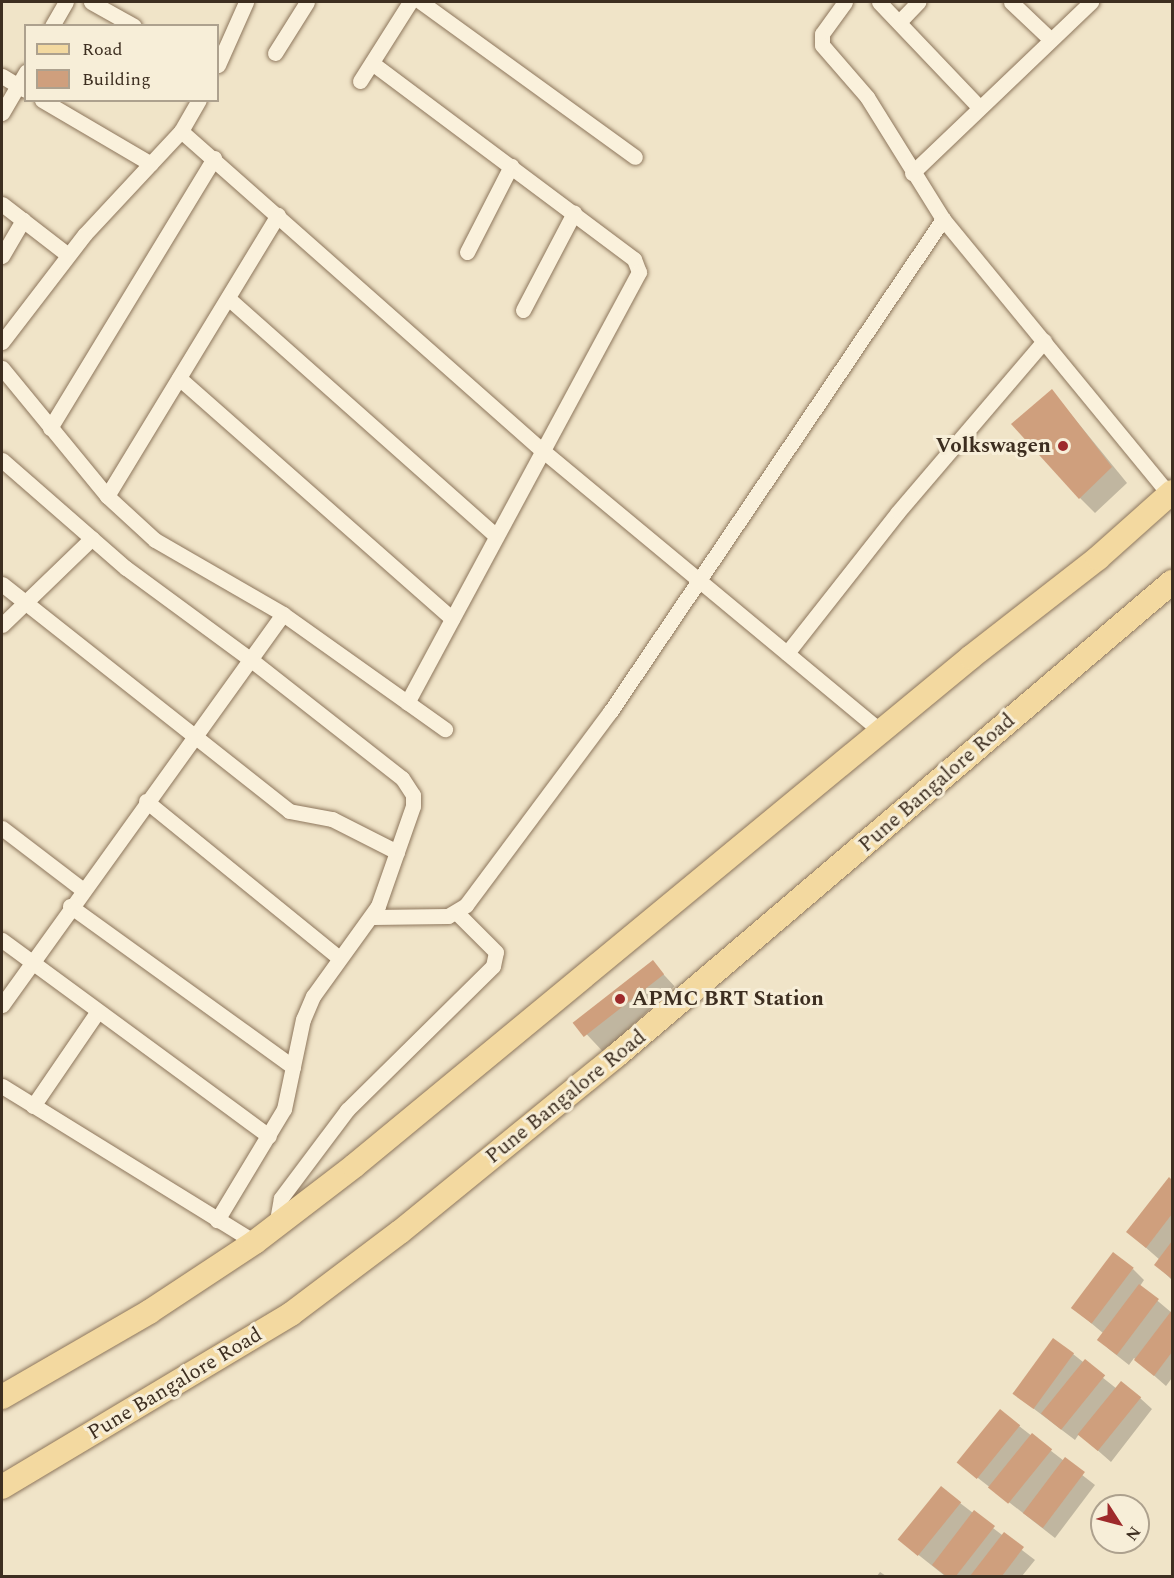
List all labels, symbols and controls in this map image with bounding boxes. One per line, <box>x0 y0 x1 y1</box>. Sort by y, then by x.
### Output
legend <box>24 24 219 102</box>
text: Road <box>82 36 123 63</box>
text: Building <box>82 66 151 93</box>
place label: Volkswagen <box>936 433 1051 459</box>
marker: Volkswagen <box>1056 439 1070 453</box>
street label: Pune Bangalore Road <box>854 708 1020 858</box>
place label: APMC BRT Station <box>632 986 824 1012</box>
marker: APMC BRT Station <box>613 992 627 1006</box>
street label: Pune Bangalore Road <box>481 1025 651 1169</box>
street label: Pune Bangalore Road <box>83 1322 267 1446</box>
north arrow <box>1090 1494 1150 1554</box>
text: N <box>1119 1521 1146 1546</box>

